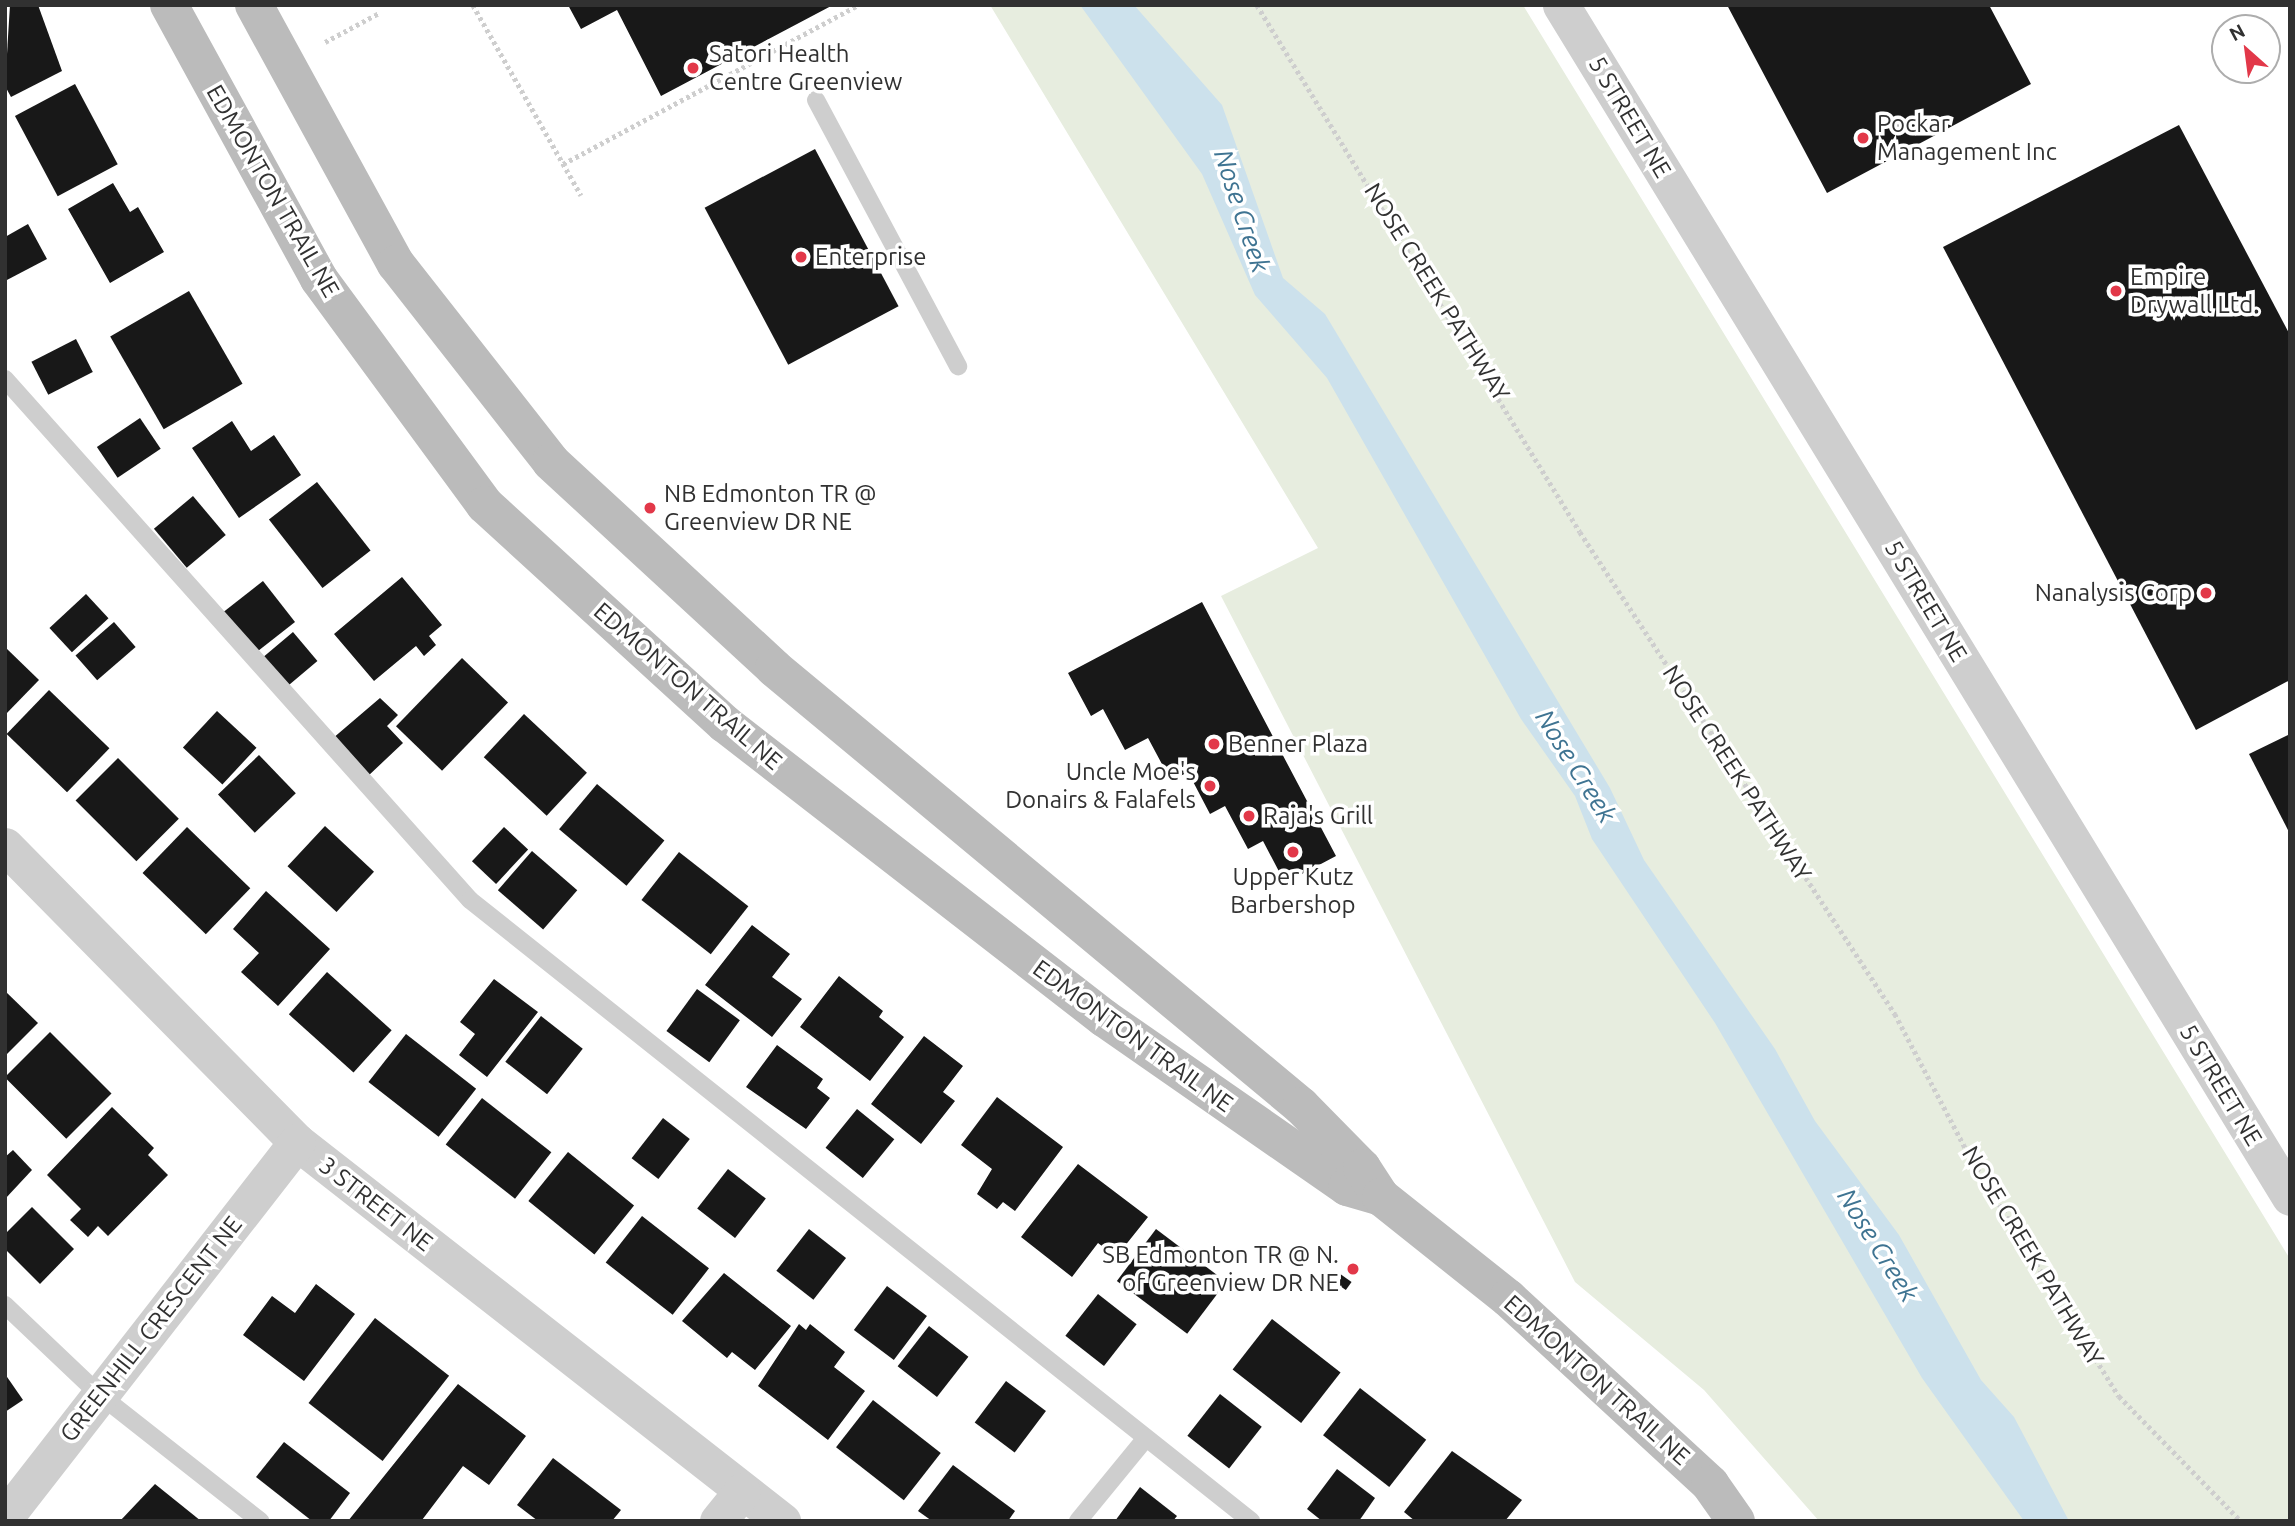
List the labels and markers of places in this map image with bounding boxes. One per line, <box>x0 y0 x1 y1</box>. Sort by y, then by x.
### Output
place label: Satori Health Centre Greenview <box>709 40 902 96</box>
marker: Satori Health Centre Greenview <box>683 58 703 78</box>
place label: Pockar Management Inc <box>1877 110 2057 166</box>
marker: Pockar Management Inc <box>1855 130 1871 146</box>
place label: Enterprise <box>815 243 927 271</box>
marker: Enterprise <box>793 249 809 265</box>
place label: Empire Drywall Ltd. <box>2130 263 2259 319</box>
marker: Empire Drywall Ltd. <box>2108 283 2124 299</box>
place label: NB Edmonton TR @ Greenview DR NE <box>664 480 877 536</box>
marker: NB Edmonton TR @ Greenview DR NE <box>642 500 658 516</box>
place label: Nanalysis Corp <box>2035 579 2192 607</box>
marker: Nanalysis Corp <box>2198 585 2214 601</box>
place label: Benner Plaza <box>1228 730 1368 758</box>
marker: Benner Plaza <box>1206 736 1222 752</box>
place label: Uncle Moe's Donairs & Falafels <box>1005 758 1196 814</box>
marker: Uncle Moe's Donairs & Falafels <box>1202 778 1218 794</box>
place label: Raja's Grill <box>1263 802 1373 830</box>
marker: Raja's Grill <box>1241 808 1257 824</box>
marker: Upper Kutz Barbershop <box>1285 844 1301 860</box>
place label: Upper Kutz Barbershop <box>1230 863 1356 919</box>
place label: SB Edmonton TR @ N. of Greenview DR NE <box>1102 1241 1339 1297</box>
marker: SB Edmonton TR @ N. of Greenview DR NE <box>1345 1261 1361 1277</box>

